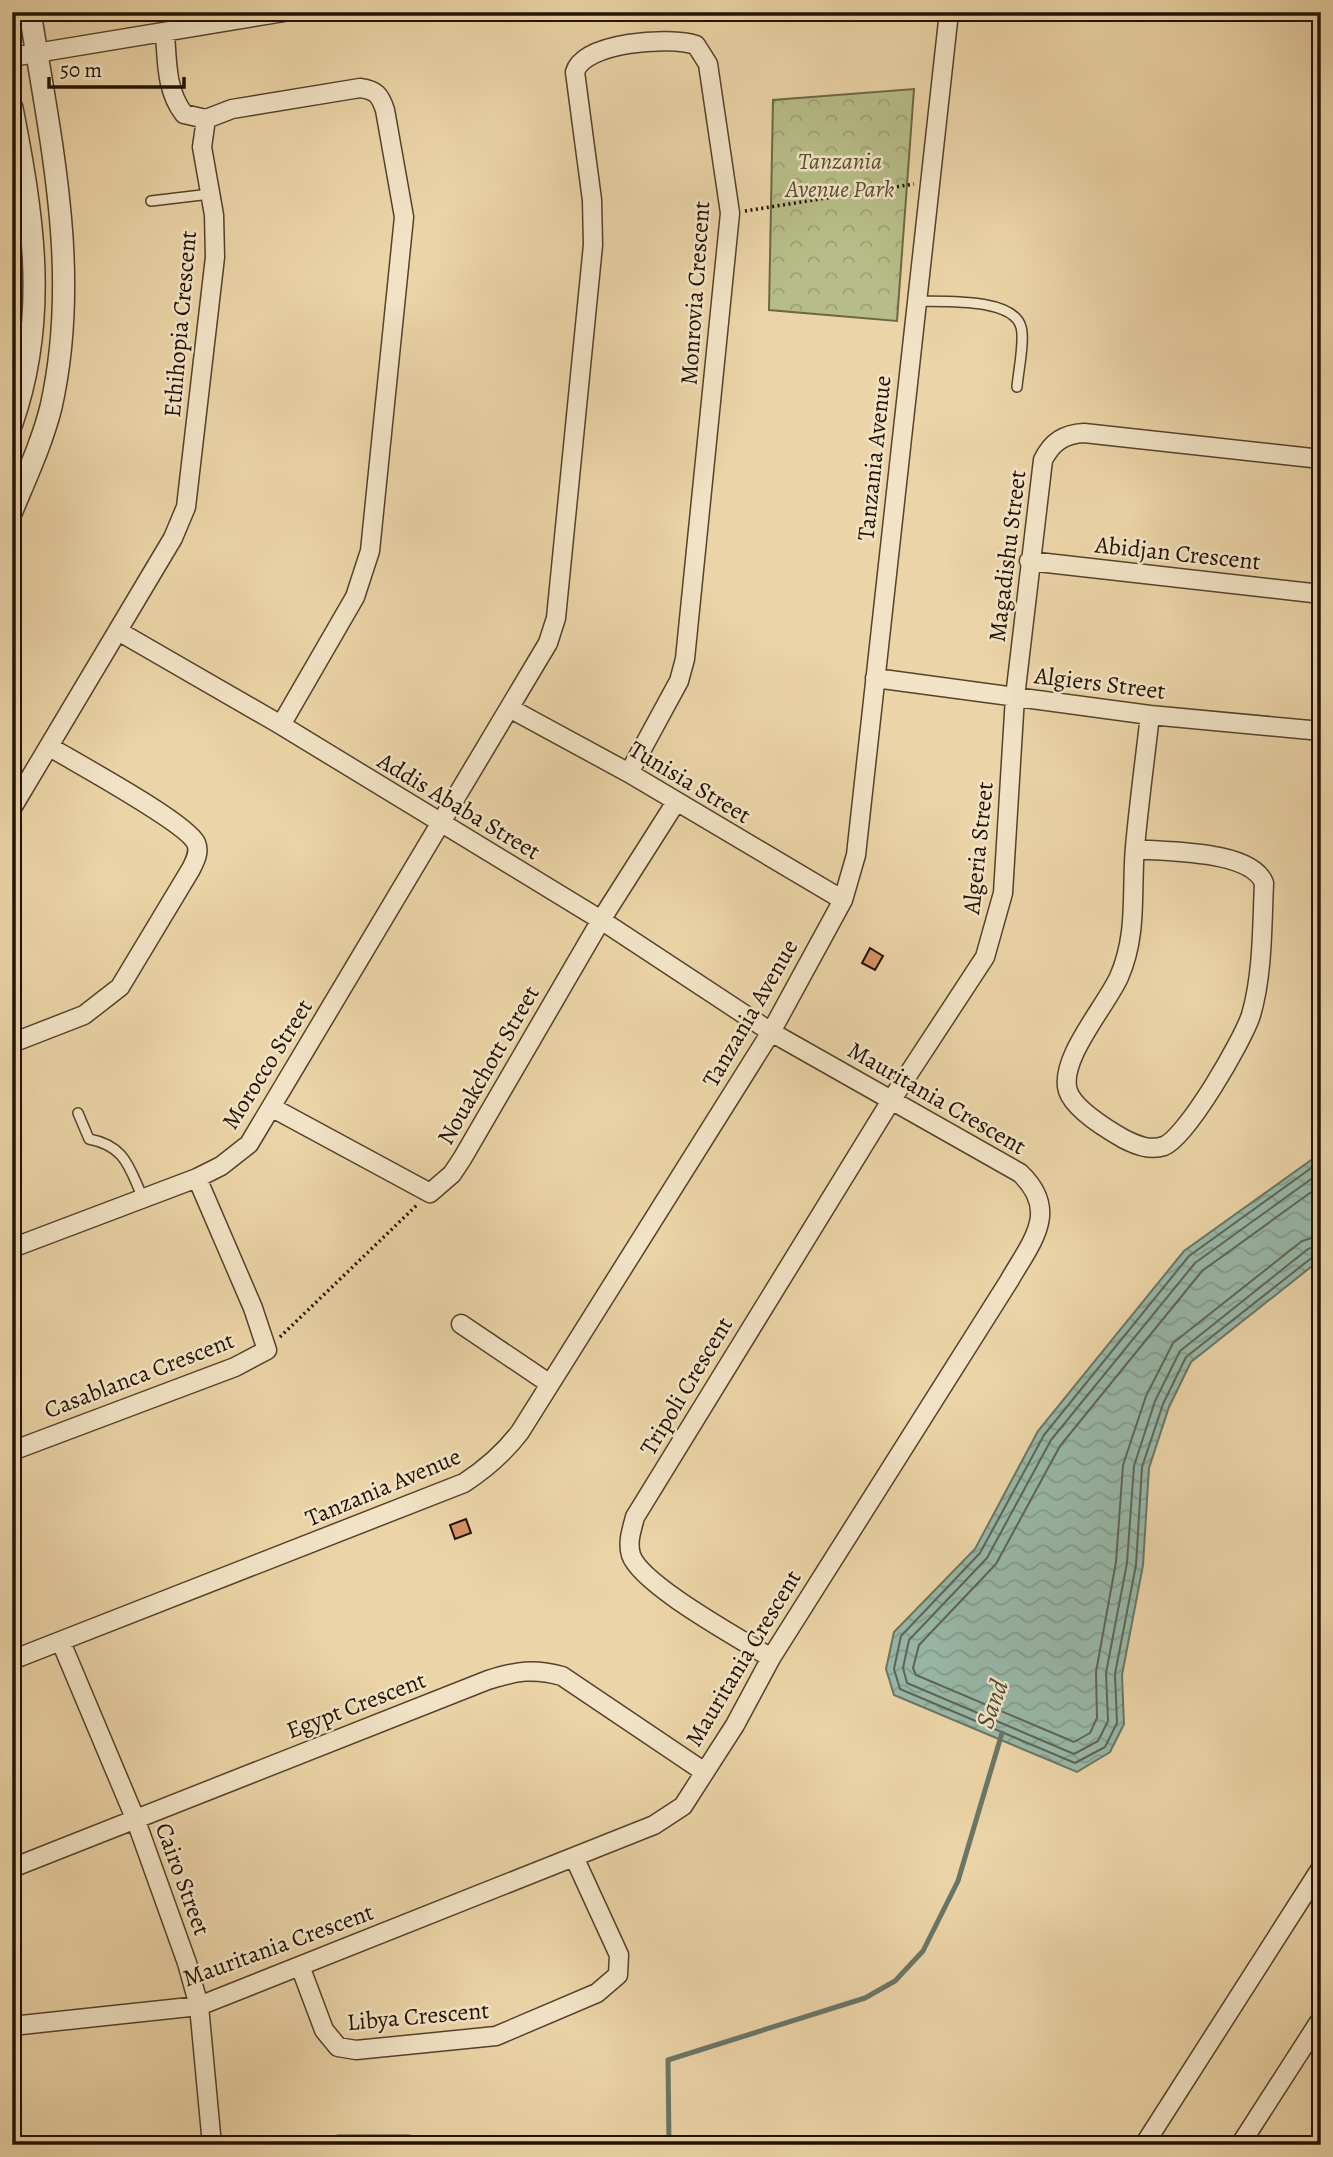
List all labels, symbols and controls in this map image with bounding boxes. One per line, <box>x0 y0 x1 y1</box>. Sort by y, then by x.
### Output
scale bar <box>49 46 184 90</box>
text: 50 m <box>60 56 102 84</box>
park label: Tanzania Avenue Park <box>783 145 895 205</box>
street label: Monrovia Crescent <box>673 200 717 386</box>
street label: Ethihopia Crescent <box>156 229 204 419</box>
street label: Tanzania Avenue <box>849 374 899 542</box>
street label: Magadishu Street <box>981 468 1033 644</box>
street label: Abidjan Crescent <box>1093 528 1262 578</box>
street label: Algiers Street <box>1032 659 1167 707</box>
street label: Tunisia Street <box>623 733 757 831</box>
street label: Addis Ababa Street <box>371 744 546 867</box>
street label: Algeria Street <box>955 780 1001 917</box>
street label: Tanzania Avenue <box>695 933 805 1093</box>
street label: Nouakchott Street <box>429 979 547 1150</box>
street label: Morocco Street <box>214 993 320 1135</box>
street label: Mauritania Crescent <box>842 1034 1032 1162</box>
street label: Tripoli Crescent <box>632 1311 740 1461</box>
street label: Casablanca Crescent <box>40 1324 239 1426</box>
street label: Tanzania Avenue <box>300 1440 466 1534</box>
street label: Mauritania Crescent <box>678 1564 808 1752</box>
street label: Egypt Crescent <box>282 1664 430 1746</box>
water label: Sand <box>967 1675 1017 1733</box>
street label: Cairo Street <box>148 1818 218 1940</box>
street label: Mauritania Crescent <box>178 1896 378 1994</box>
street label: Libya Crescent <box>346 1994 490 2038</box>

